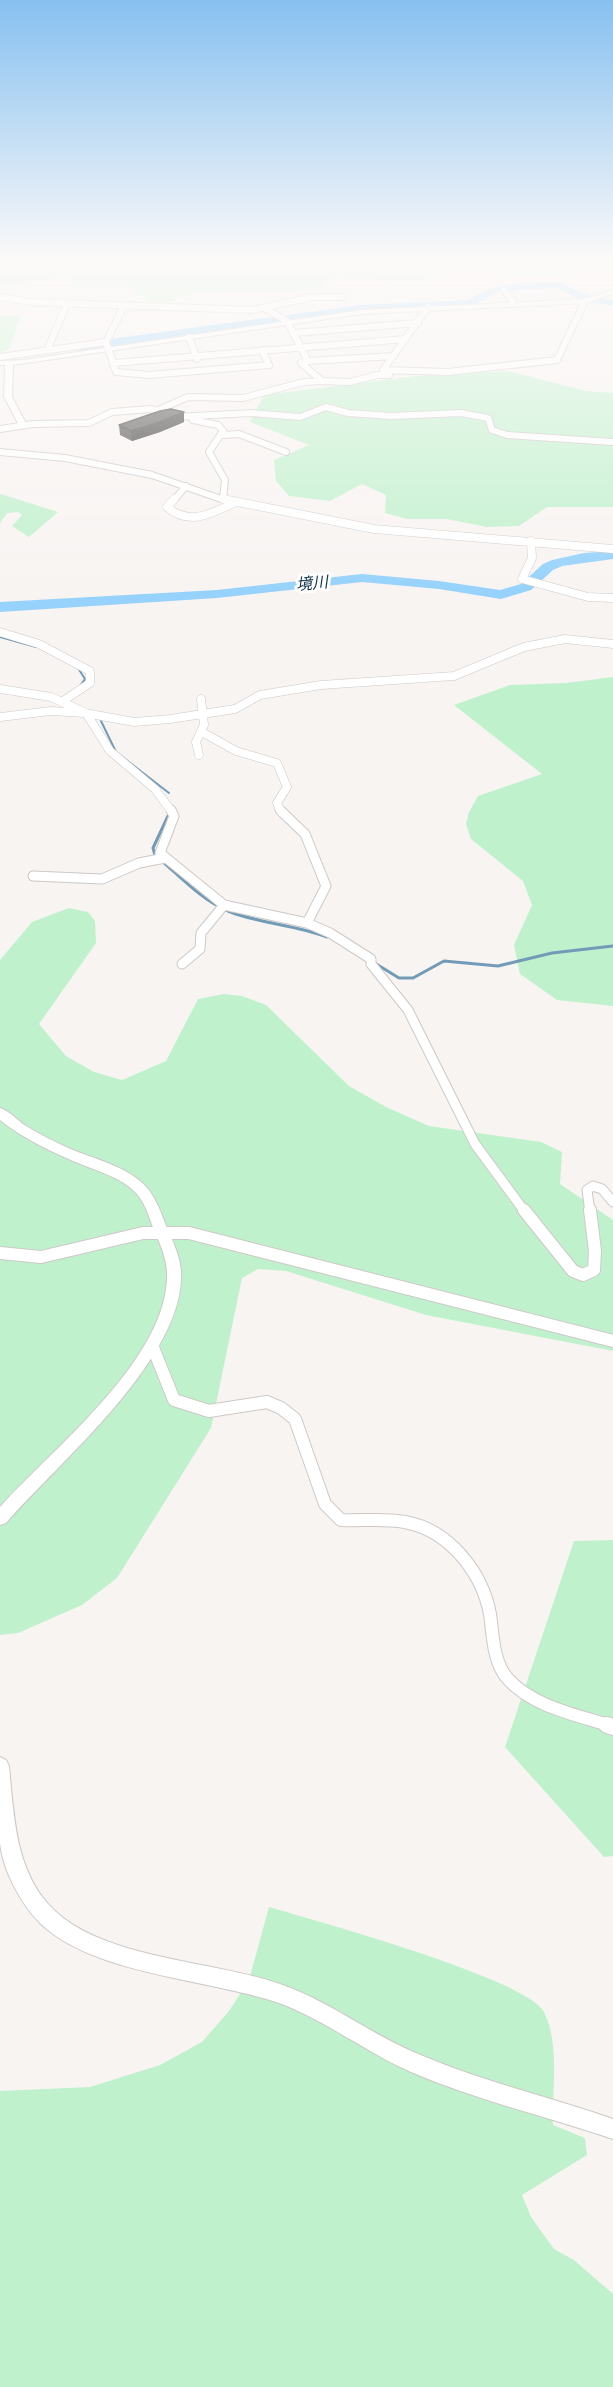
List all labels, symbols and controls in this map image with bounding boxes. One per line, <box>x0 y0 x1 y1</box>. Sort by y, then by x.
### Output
water label: 境川 <box>295 573 329 595</box>

